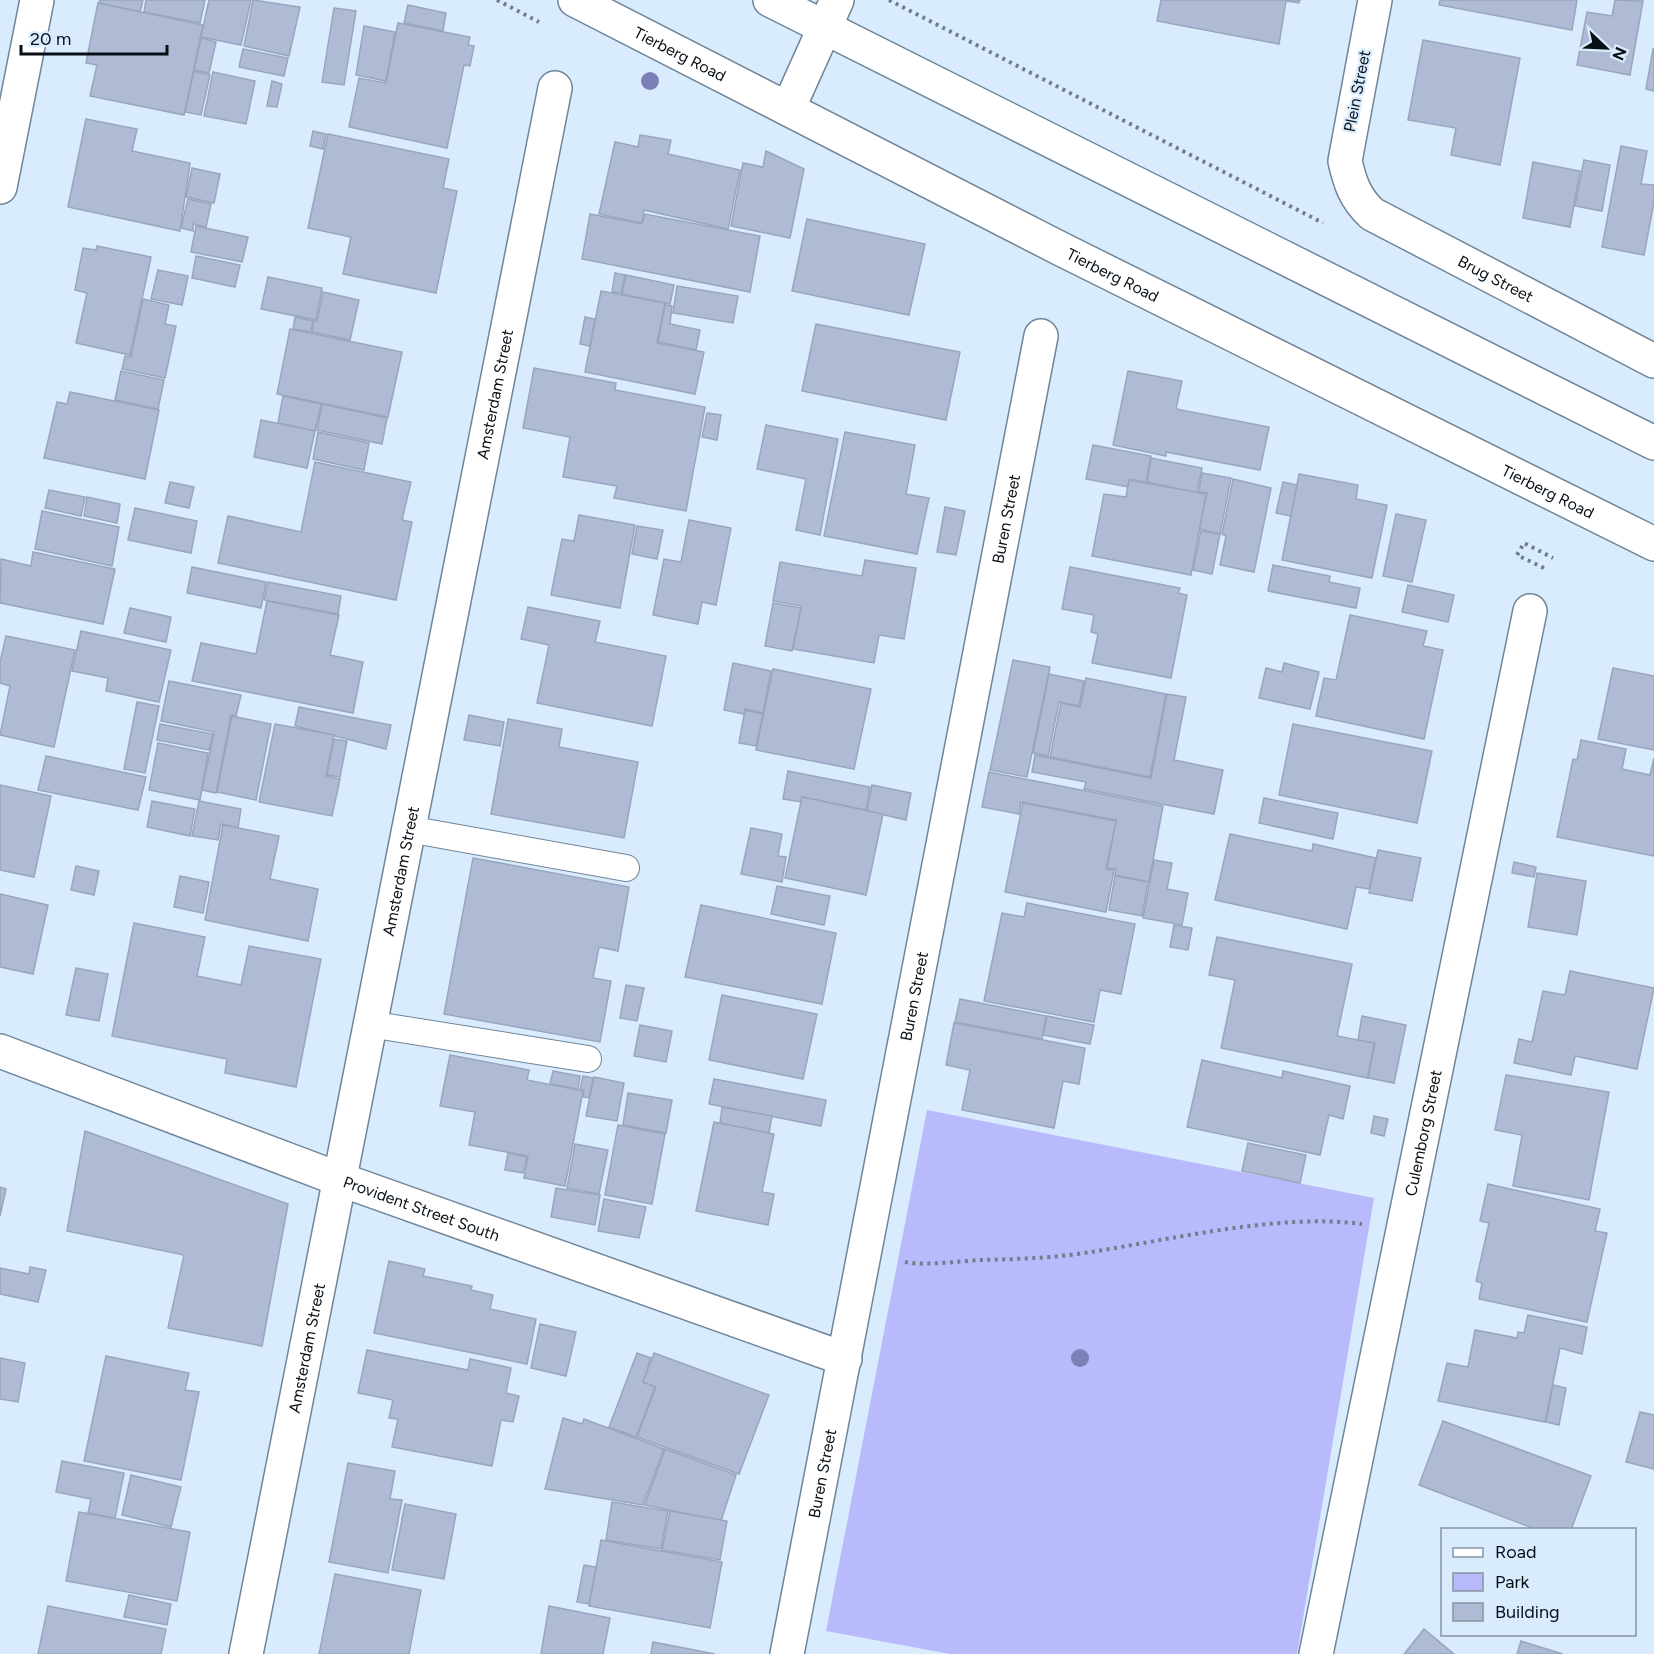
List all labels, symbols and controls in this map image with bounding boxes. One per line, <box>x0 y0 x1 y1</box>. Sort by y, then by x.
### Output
scale bar <box>21 18 166 56</box>
north arrow <box>1576 18 1636 78</box>
street label: Tierberg Road <box>631 22 729 85</box>
text: 20 m <box>30 28 71 50</box>
text: N <box>1608 44 1631 63</box>
street label: Plein Street <box>1340 48 1374 134</box>
street label: Tierberg Road <box>1064 244 1162 306</box>
street label: Brug Street <box>1455 251 1537 306</box>
street label: Amsterdam Street <box>472 328 517 461</box>
street label: Tierberg Road <box>1499 460 1597 522</box>
street label: Buren Street <box>988 473 1024 565</box>
street label: Amsterdam Street <box>378 804 423 938</box>
street label: Buren Street <box>896 950 932 1042</box>
street label: Culemborg Street <box>1401 1068 1445 1198</box>
street label: Provident Street South <box>341 1172 502 1245</box>
street label: Amsterdam Street <box>284 1281 329 1415</box>
street label: Buren Street <box>804 1427 840 1520</box>
legend <box>1441 1528 1636 1636</box>
text: Road <box>1495 1541 1536 1563</box>
text: Park <box>1495 1571 1530 1593</box>
text: Building <box>1495 1601 1560 1623</box>

